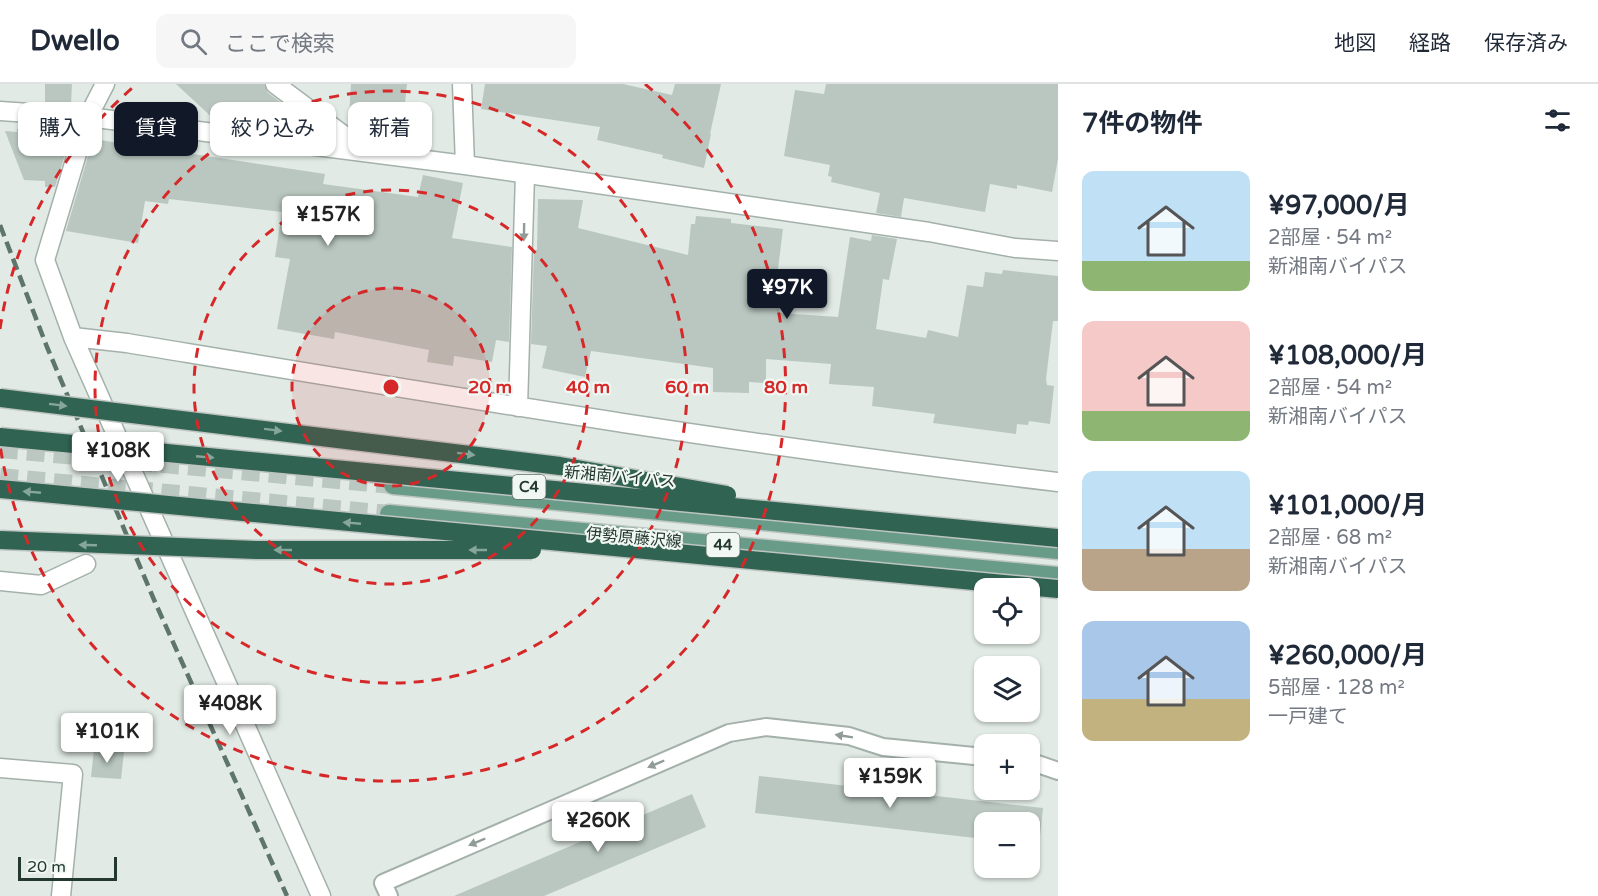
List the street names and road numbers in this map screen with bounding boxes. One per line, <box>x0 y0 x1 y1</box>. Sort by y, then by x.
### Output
street label: 新湘南バイパス <box>563 462 676 492</box>
road number: C4 <box>512 475 546 499</box>
street label: 伊勢原藤沢線 <box>585 524 683 552</box>
road number: 44 <box>706 533 740 557</box>

